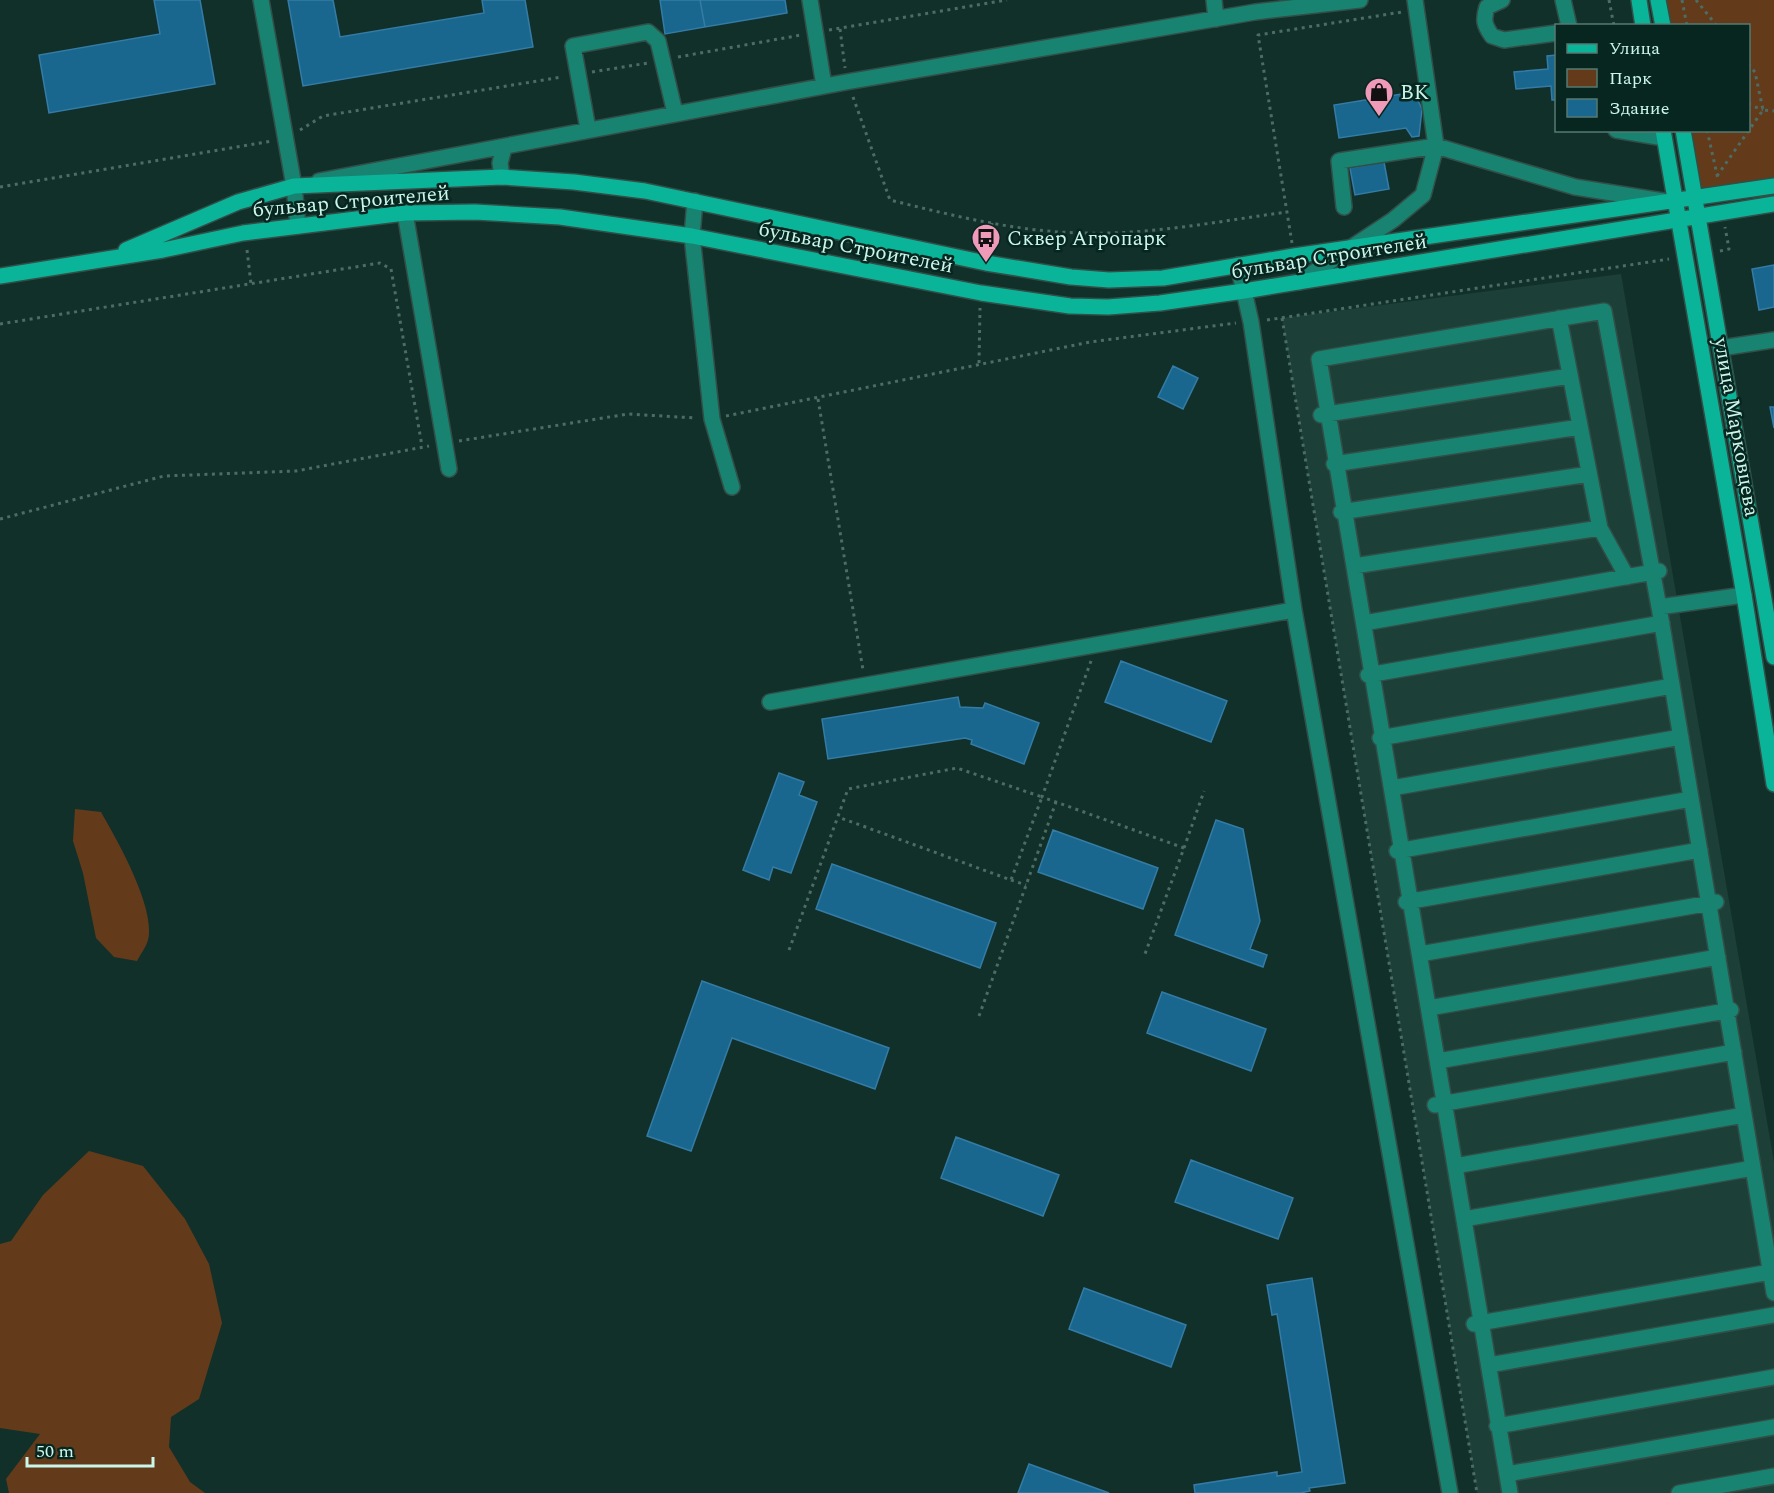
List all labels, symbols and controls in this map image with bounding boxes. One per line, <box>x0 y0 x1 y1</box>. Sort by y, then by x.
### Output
legend <box>1555 24 1750 132</box>
text: Улица <box>1609 35 1660 62</box>
text: Парк <box>1609 65 1652 92</box>
shop icon: ВК <box>1363 76 1395 118</box>
place label: ВК <box>1400 77 1429 109</box>
text: Здание <box>1609 95 1669 122</box>
street label: бульвар Строителей <box>251 177 451 227</box>
street label: бульвар Строителей <box>756 213 956 283</box>
bus stop icon: Сквер Агропарк <box>970 222 1002 264</box>
place label: Сквер Агропарк <box>1007 223 1167 255</box>
street label: бульвар Строителей <box>1229 226 1429 288</box>
street label: улица Марковцева <box>1704 334 1768 520</box>
scale bar <box>27 1430 153 1468</box>
text: 50 m <box>36 1438 74 1465</box>

